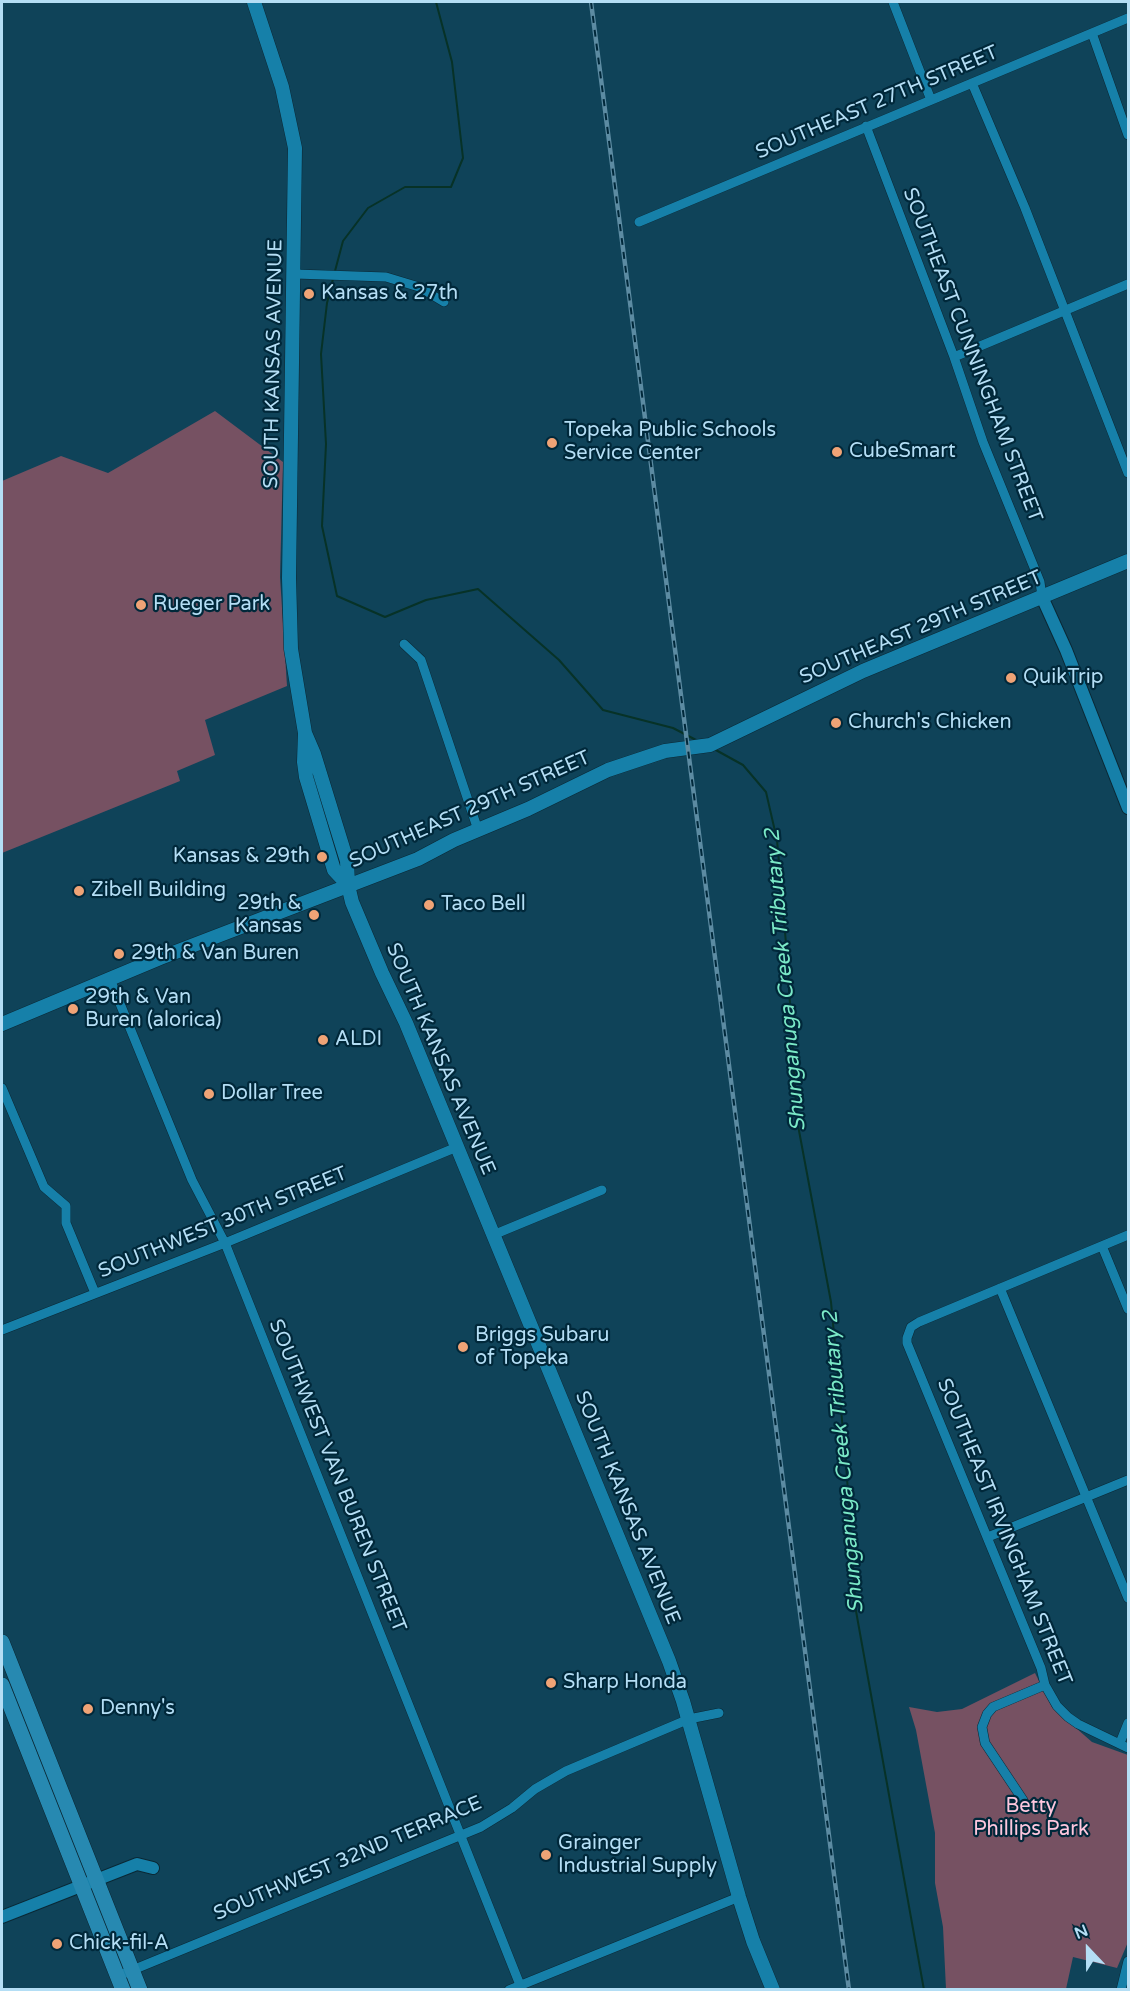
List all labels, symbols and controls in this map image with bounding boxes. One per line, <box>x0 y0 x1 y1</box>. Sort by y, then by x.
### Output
street label: SOUTHEAST 27TH STREET <box>752 41 1002 165</box>
street label: SOUTHEAST CUNNINGHAM STREET <box>897 185 1047 525</box>
street label: SOUTH KANSAS AVENUE <box>260 239 288 489</box>
place label: Kansas & 27th <box>321 282 458 306</box>
marker: Kansas & 27th <box>302 287 316 301</box>
place label: Topeka Public Schools Service Center <box>564 419 776 466</box>
marker: Topeka Public Schools Service Center <box>545 436 559 450</box>
place label: CubeSmart <box>849 440 956 464</box>
marker: CubeSmart <box>830 445 844 459</box>
street label: SOUTHEAST 29TH STREET <box>796 566 1046 690</box>
place label: Rueger Park <box>153 593 270 617</box>
marker: Rueger Park <box>134 598 148 612</box>
place label: QuikTrip <box>1023 666 1103 690</box>
marker: QuikTrip <box>1004 671 1018 685</box>
place label: Church's Chicken <box>848 711 1012 735</box>
marker: Church's Chicken <box>829 716 843 730</box>
street label: SOUTHEAST 29TH STREET <box>346 746 594 874</box>
water label: Shunganuga Creek Tributary 2 <box>760 828 812 1132</box>
place label: Kansas & 29th <box>173 845 310 869</box>
marker: Kansas & 29th <box>315 850 329 864</box>
place label: Zibell Building <box>91 879 226 903</box>
marker: Zibell Building <box>72 884 86 898</box>
place label: 29th & Kansas <box>235 892 302 939</box>
place label: Taco Bell <box>441 893 526 917</box>
marker: Taco Bell <box>422 898 436 912</box>
marker: 29th & Kansas <box>307 908 321 922</box>
street label: SOUTH KANSAS AVENUE <box>380 939 500 1179</box>
place label: 29th & Van Buren <box>131 942 299 966</box>
marker: 29th & Van Buren <box>112 947 126 961</box>
place label: 29th & Van Buren (alorica) <box>85 986 222 1033</box>
marker: 29th & Van Buren (alorica) <box>66 1002 80 1016</box>
place label: ALDI <box>335 1028 382 1052</box>
marker: ALDI <box>316 1033 330 1047</box>
place label: Dollar Tree <box>221 1082 323 1106</box>
marker: Dollar Tree <box>202 1087 216 1101</box>
street label: SOUTHWEST 30TH STREET <box>95 1162 351 1284</box>
water label: Shunganuga Creek Tributary 2 <box>818 1310 870 1614</box>
street label: SOUTHWEST VAN BUREN STREET <box>263 1316 411 1636</box>
place label: Briggs Subaru of Topeka <box>475 1324 609 1371</box>
marker: Briggs Subaru of Topeka <box>456 1340 470 1354</box>
street label: SOUTHEAST IRVINGHAM STREET <box>931 1375 1077 1689</box>
street label: SOUTH KANSAS AVENUE <box>569 1388 685 1628</box>
place label: Sharp Honda <box>563 1671 687 1695</box>
marker: Sharp Honda <box>544 1676 558 1690</box>
place label: Denny's <box>100 1697 175 1721</box>
marker: Denny's <box>81 1702 95 1716</box>
street label: SOUTHWEST 32ND TERRACE <box>210 1791 486 1927</box>
park label: Betty Phillips Park <box>973 1795 1089 1842</box>
place label: Grainger Industrial Supply <box>558 1832 717 1879</box>
marker: Grainger Industrial Supply <box>539 1848 553 1862</box>
north arrow <box>1058 1919 1118 1979</box>
text: N <box>1072 1921 1091 1944</box>
place label: Chick-fil-A <box>69 1932 169 1956</box>
marker: Chick-fil-A <box>50 1937 64 1951</box>

